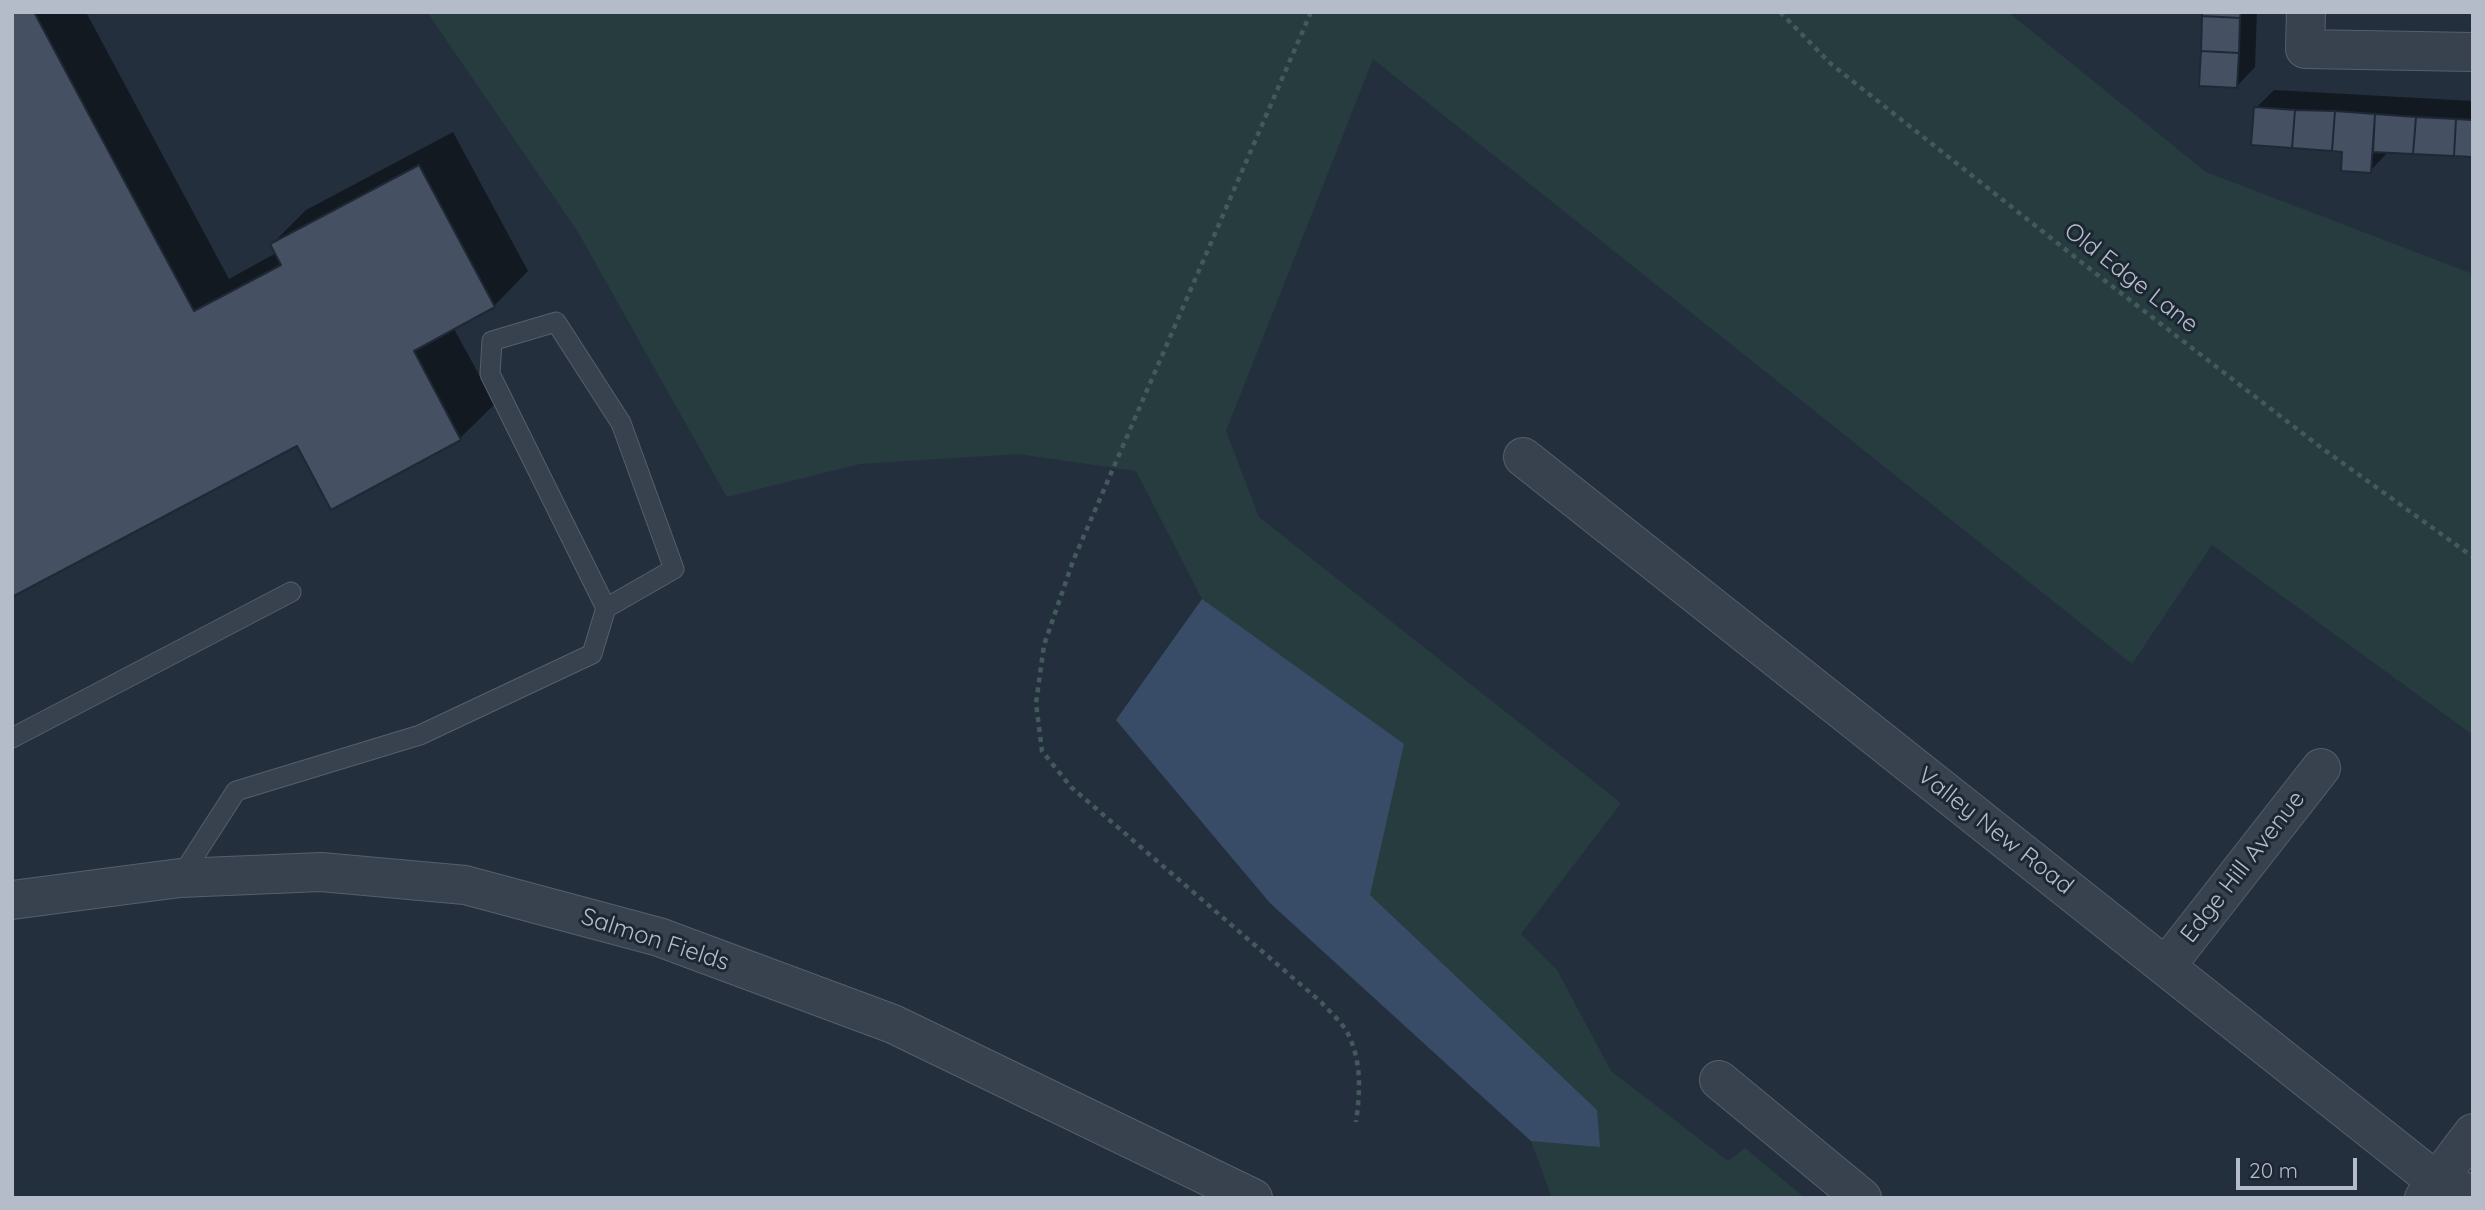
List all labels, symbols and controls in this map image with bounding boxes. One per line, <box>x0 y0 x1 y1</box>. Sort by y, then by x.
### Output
street label: Old Edge Lane <box>2058 217 2204 339</box>
street label: Valley New Road <box>1911 761 2079 901</box>
street label: Edge Hill Avenue <box>2175 785 2311 949</box>
street label: Salmon Fields <box>577 903 733 977</box>
scale bar <box>2240 1144 2361 1188</box>
text: 20 m <box>2249 1157 2298 1183</box>

